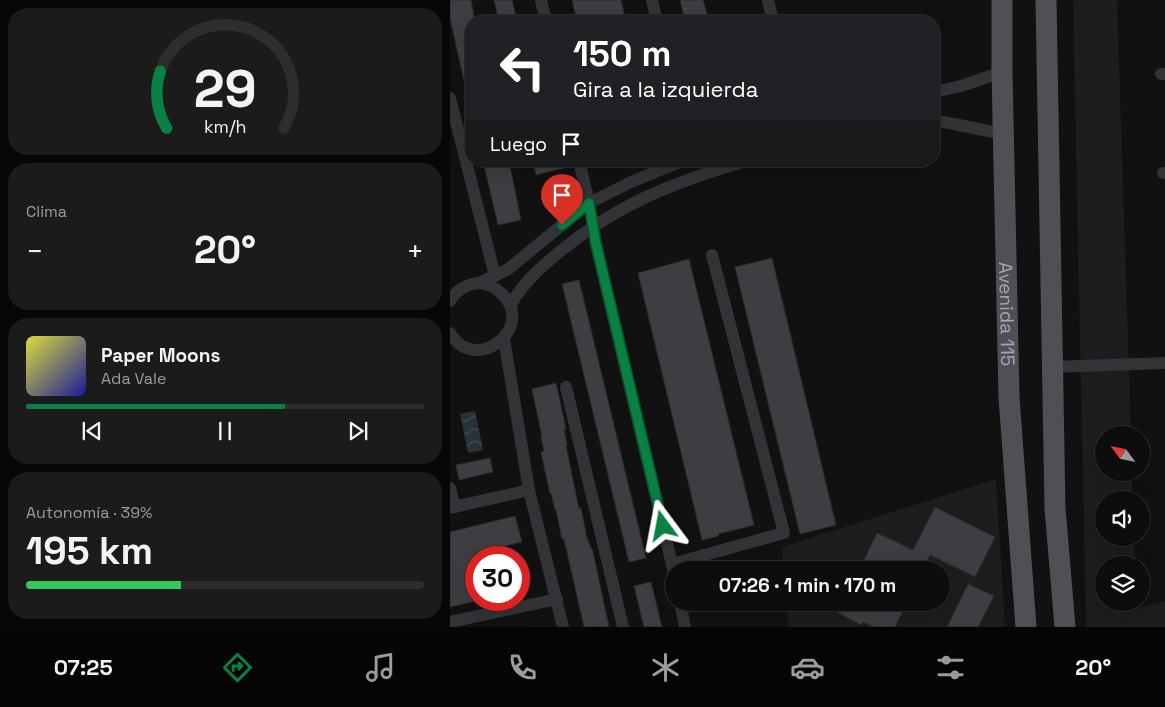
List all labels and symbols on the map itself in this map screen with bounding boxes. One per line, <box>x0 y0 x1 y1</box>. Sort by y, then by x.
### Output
pin <box>541 174 583 225</box>
street label: Avenida 115 <box>994 261 1021 366</box>
north arrow <box>1095 426 1150 481</box>
position arrow <box>636 499 688 551</box>
speed limit sign: 30 <box>465 546 530 611</box>

